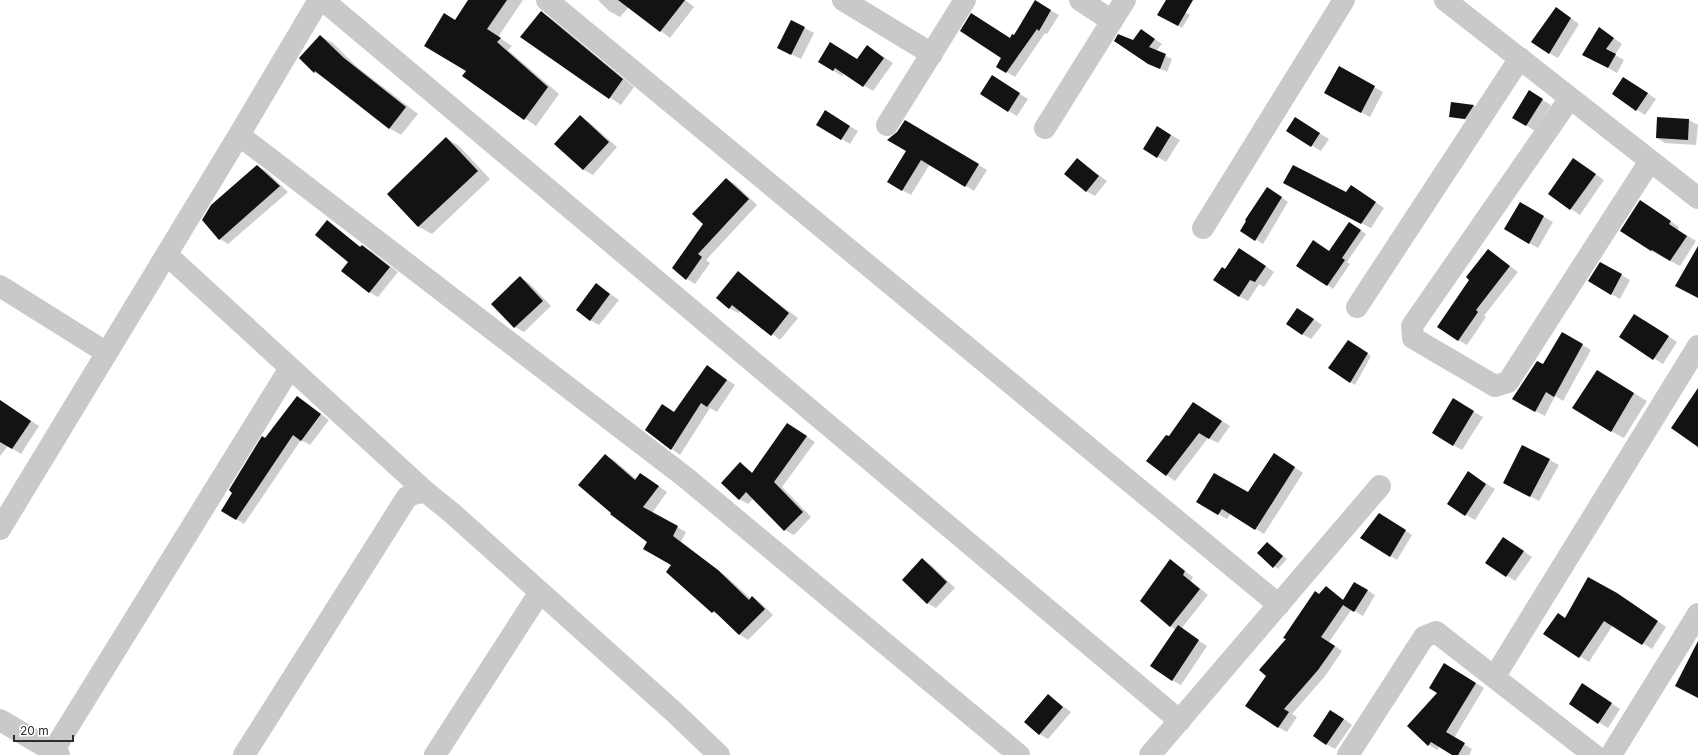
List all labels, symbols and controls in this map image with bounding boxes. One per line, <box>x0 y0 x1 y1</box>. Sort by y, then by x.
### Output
scale bar <box>14 717 73 743</box>
text: 20 m <box>20 723 49 738</box>

